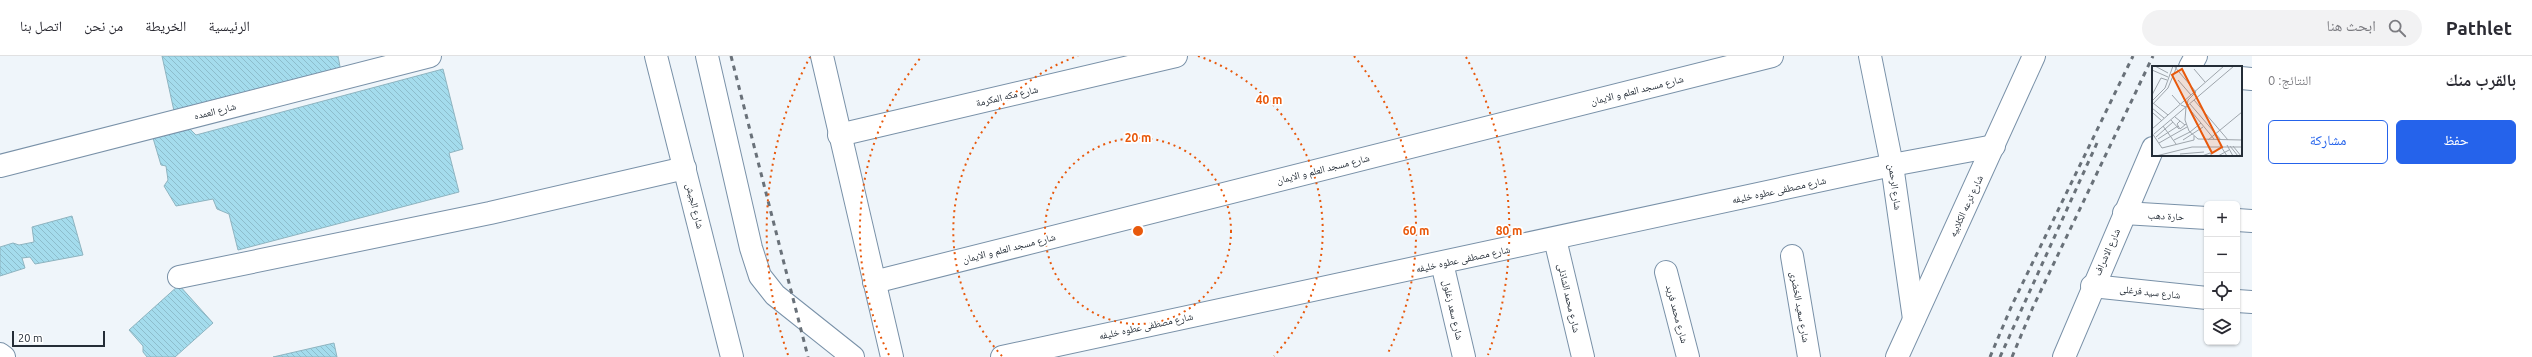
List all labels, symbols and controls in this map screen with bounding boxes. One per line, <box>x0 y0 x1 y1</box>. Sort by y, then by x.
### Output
search box <box>2142 10 2422 46</box>
text: ابحث هنا <box>2327 17 2376 34</box>
icon: search <box>2386 17 2408 39</box>
text: Pathlet <box>2446 17 2512 39</box>
text: اتصل بنا <box>20 18 62 34</box>
text: من نحن <box>84 18 123 34</box>
text: الخريطة <box>145 18 186 34</box>
text: الرئيسية <box>208 18 250 34</box>
inset map <box>2152 66 2242 156</box>
text: بالقرب منك <box>2446 70 2516 89</box>
street label: شارع مسجد العلم و الايمان <box>1589 73 1685 109</box>
text: النتائج: 0 <box>2268 73 2311 87</box>
street label: شارع مكه المكرمة <box>975 83 1040 109</box>
text: 40 m <box>1256 93 1282 106</box>
street label: شارع العمده <box>193 100 238 122</box>
button: مشاركة <box>2268 120 2388 164</box>
button: حفظ <box>2396 120 2516 164</box>
text: 20 m <box>1125 131 1151 144</box>
street label: شارع مسجد العلم و الايمان <box>1275 152 1371 188</box>
street label: شارع الرحمن <box>1885 163 1904 211</box>
street label: شارع ترعه الكلابيه <box>1947 173 1986 239</box>
street label: شارع مصطفى عطوه خليفه <box>1731 175 1828 206</box>
street label: شارع الجيش <box>683 182 706 230</box>
map controls <box>2204 201 2240 345</box>
button: + <box>2204 201 2240 237</box>
street label: حارة دهب <box>2147 210 2185 223</box>
centre of rings <box>1131 224 1145 238</box>
text: 60 m <box>1403 224 1429 237</box>
text: 80 m <box>1496 224 1522 237</box>
street label: شارع الاشراف <box>2092 226 2123 278</box>
street label: شارع مسجد العلم و الايمان <box>961 231 1057 267</box>
button: − <box>2204 237 2240 273</box>
street label: شارع مصطفى عطوه خليفه <box>1415 244 1512 275</box>
street label: شارع محمد الشاذلى <box>1555 262 1582 334</box>
street label: شارع سعيد الخضرى <box>1787 271 1812 344</box>
button: locate <box>2204 273 2240 309</box>
street label: شارع سعد زغلول <box>1440 279 1465 342</box>
street label: شارع سيد فرغلى <box>2119 283 2181 302</box>
street label: شارع محمد فريد <box>1663 284 1690 345</box>
button: layers <box>2204 309 2240 345</box>
street label: شارع مصطفى عطوه خليفه <box>1098 311 1195 342</box>
scale bar <box>12 329 105 348</box>
text: 20 m <box>18 332 42 344</box>

